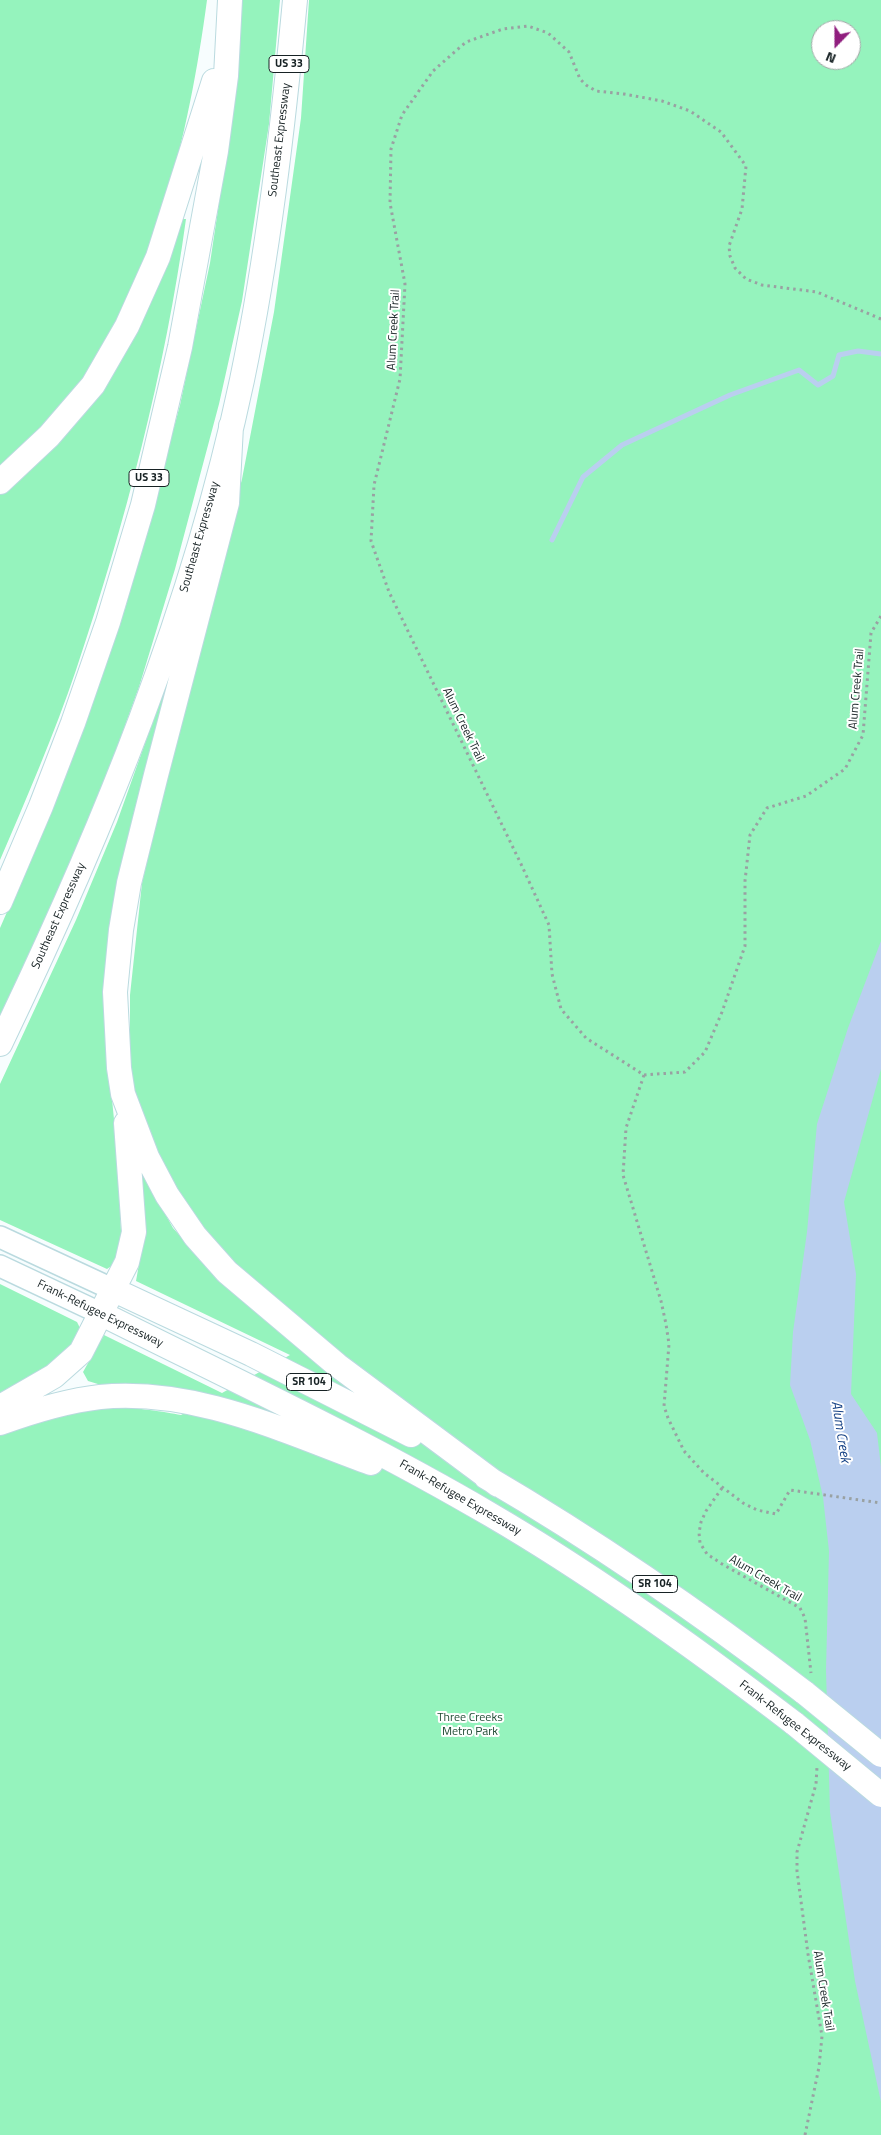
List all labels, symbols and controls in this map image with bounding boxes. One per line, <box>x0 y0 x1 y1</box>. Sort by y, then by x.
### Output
north arrow <box>811 20 861 70</box>
text: N <box>822 47 839 70</box>
road number: US 33 <box>269 56 309 72</box>
street label: Southeast Expressway <box>266 82 294 198</box>
street label: Alum Creek Trail <box>385 289 403 371</box>
road number: US 33 <box>129 469 169 486</box>
street label: Southeast Expressway <box>177 480 223 594</box>
street label: Alum Creek Trail <box>846 648 868 730</box>
street label: Alum Creek Trail <box>439 686 487 764</box>
street label: Southeast Expressway <box>29 861 89 971</box>
street label: Frank-Refugee Expressway <box>35 1277 165 1351</box>
road number: SR 104 <box>286 1374 332 1390</box>
water label: Alum Creek <box>827 1400 853 1464</box>
street label: Frank-Refugee Expressway <box>397 1457 523 1539</box>
street label: Alum Creek Trail <box>726 1553 804 1605</box>
road number: SR 104 <box>632 1576 678 1592</box>
street label: Frank-Refugee Expressway <box>736 1678 854 1774</box>
park label: Three Creeks Metro Park <box>437 1711 503 1739</box>
street label: Alum Creek Trail <box>810 1950 836 2032</box>

